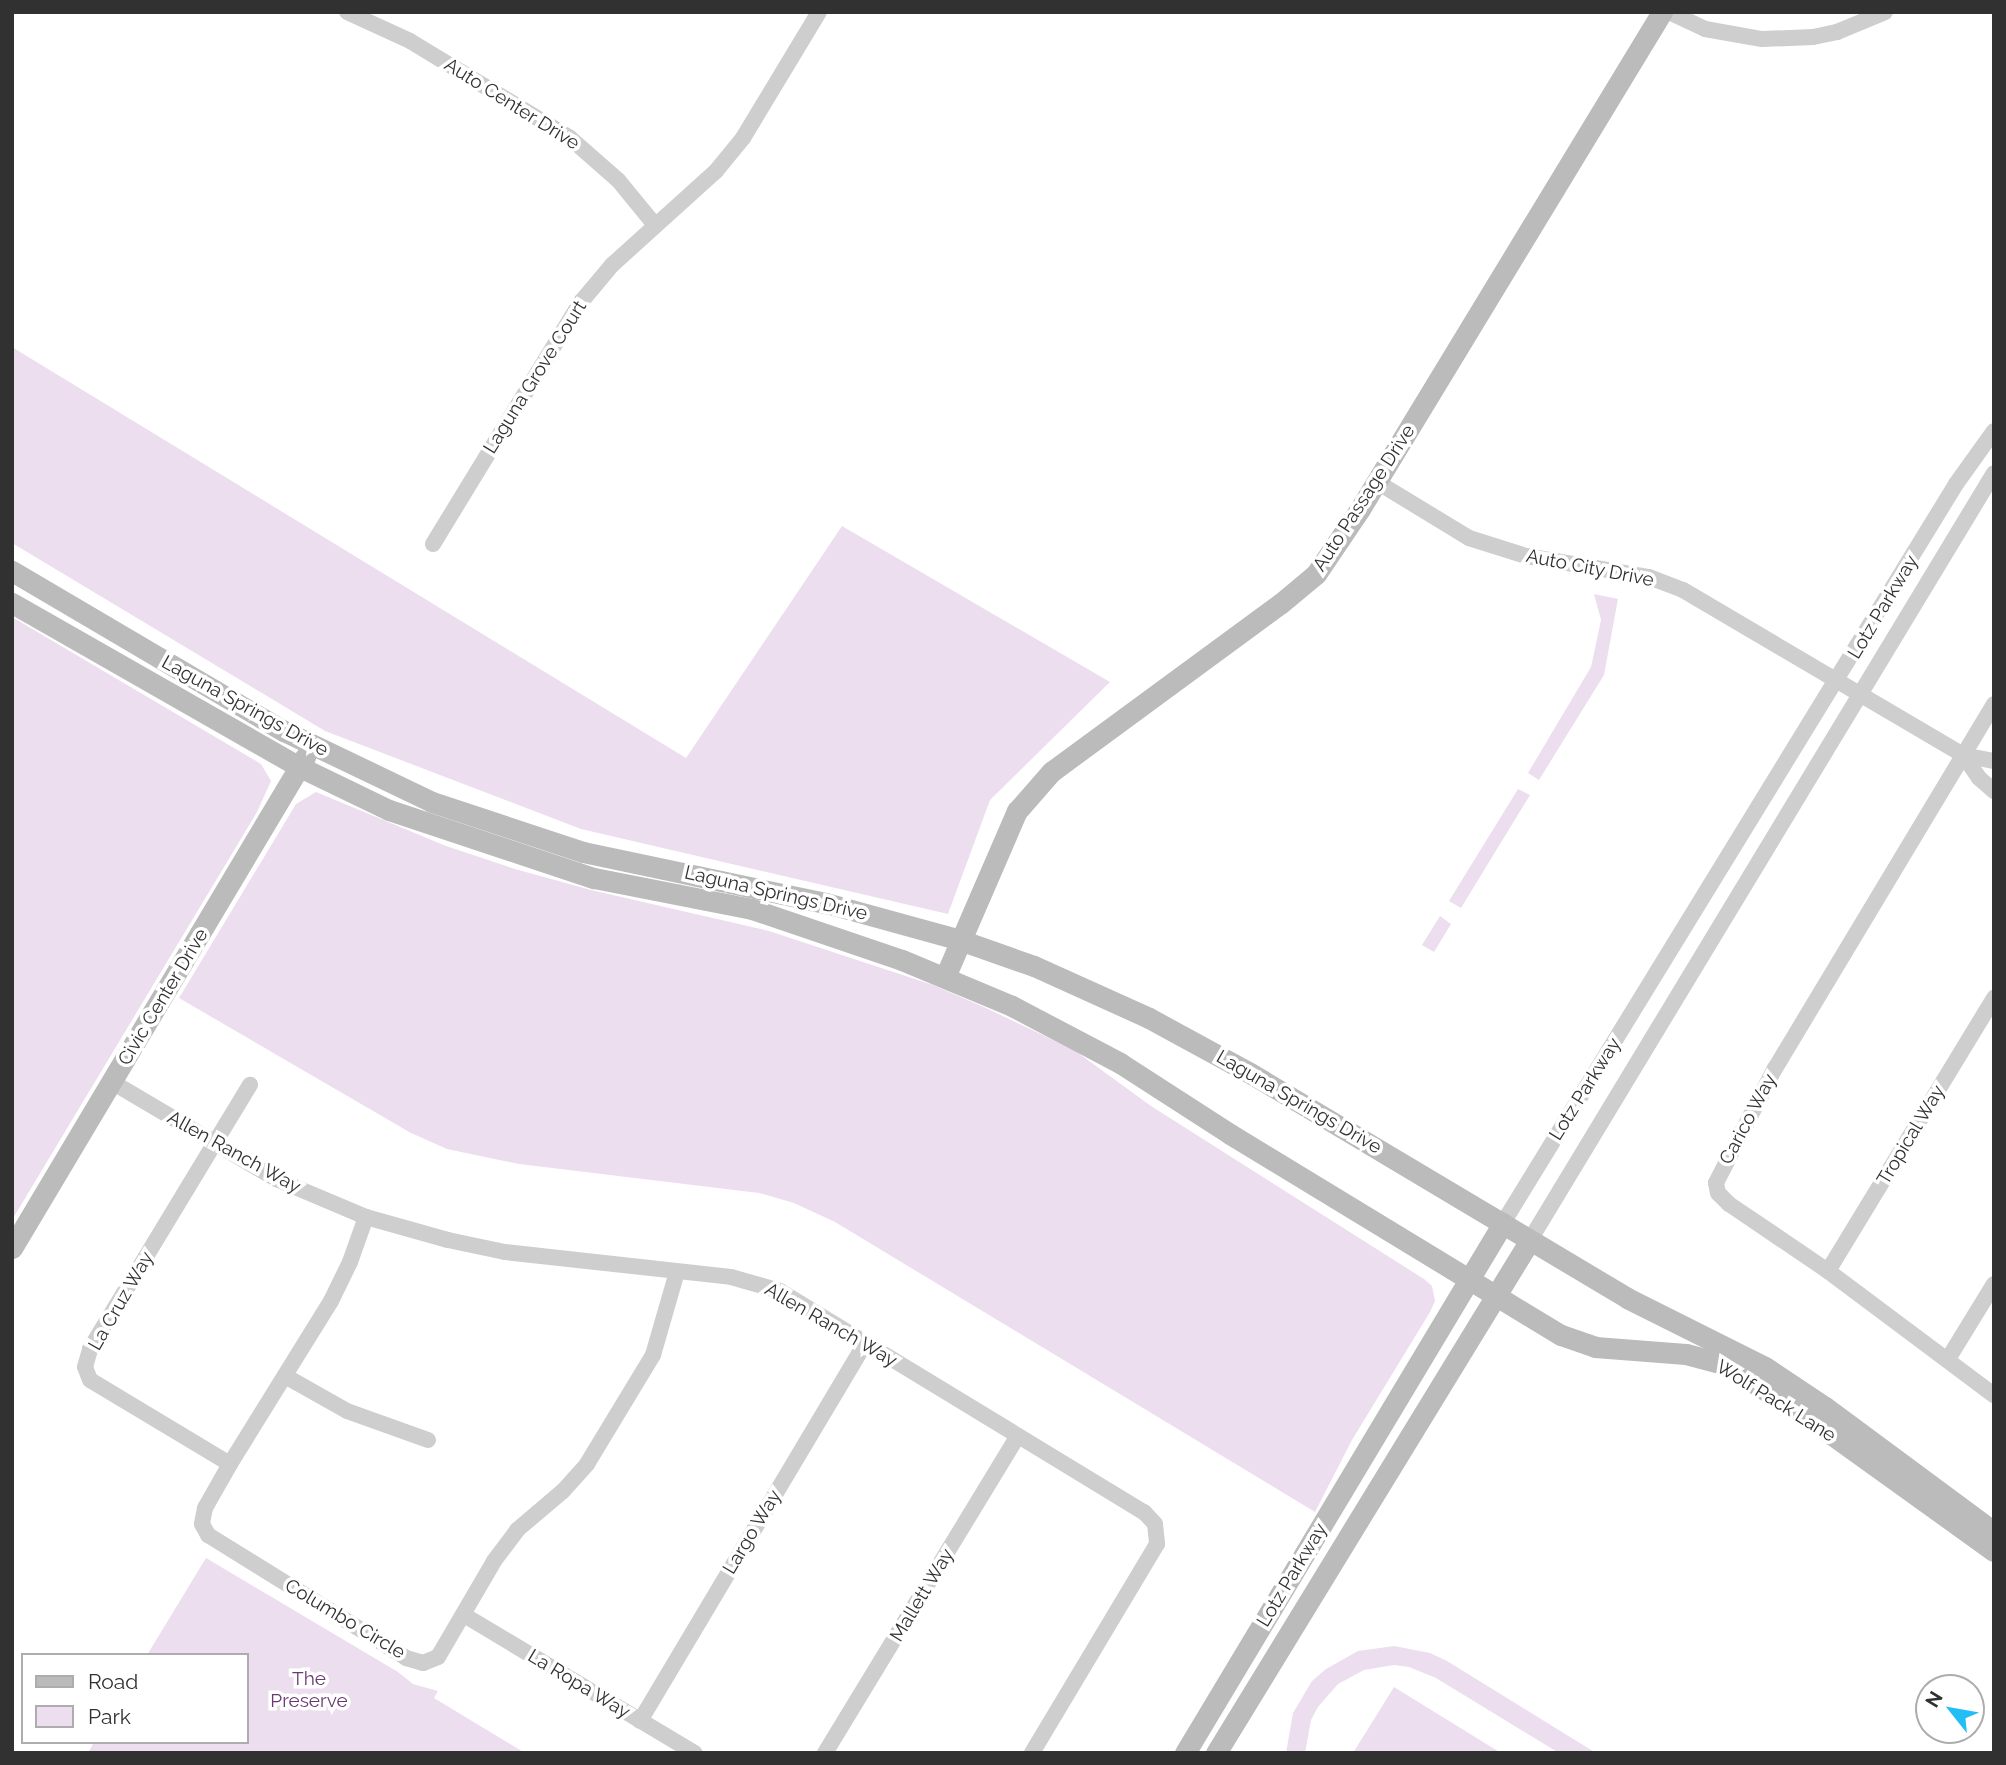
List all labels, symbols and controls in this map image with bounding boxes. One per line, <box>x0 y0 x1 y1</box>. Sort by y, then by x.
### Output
street label: Auto Center Drive <box>440 53 584 155</box>
street label: Laguna Grove Court <box>479 296 591 458</box>
street label: Auto Passage Drive <box>1308 420 1420 576</box>
street label: Auto City Drive <box>1524 544 1656 592</box>
street label: Lotz Parkway <box>1843 551 1923 663</box>
street label: Laguna Springs Drive <box>158 651 332 761</box>
street label: Laguna Springs Drive <box>682 861 870 925</box>
street label: Civic Center Drive <box>113 924 213 1070</box>
street label: Lotz Parkway <box>1544 1033 1626 1145</box>
street label: Laguna Springs Drive <box>1212 1045 1386 1159</box>
street label: Carico Way <box>1714 1070 1782 1168</box>
street label: Tropical Way <box>1872 1081 1950 1189</box>
street label: Allen Ranch Way <box>163 1106 305 1198</box>
street label: La Cruz Way <box>83 1247 159 1355</box>
street label: Allen Ranch Way <box>761 1278 901 1372</box>
street label: Wolf Pack Lane <box>1712 1355 1840 1447</box>
street label: Largo Way <box>718 1485 786 1579</box>
street label: Lotz Parkway <box>1252 1519 1332 1631</box>
street label: Mallett Way <box>885 1544 959 1646</box>
street label: Columbo Circle <box>281 1574 409 1664</box>
street label: La Ropa Way <box>523 1644 635 1724</box>
legend <box>21 1653 248 1744</box>
park label: The Preserve <box>270 1668 348 1712</box>
text: Road <box>88 1669 138 1694</box>
north arrow <box>1915 1674 1985 1744</box>
text: N <box>1921 1687 1947 1711</box>
text: Park <box>88 1704 131 1729</box>

